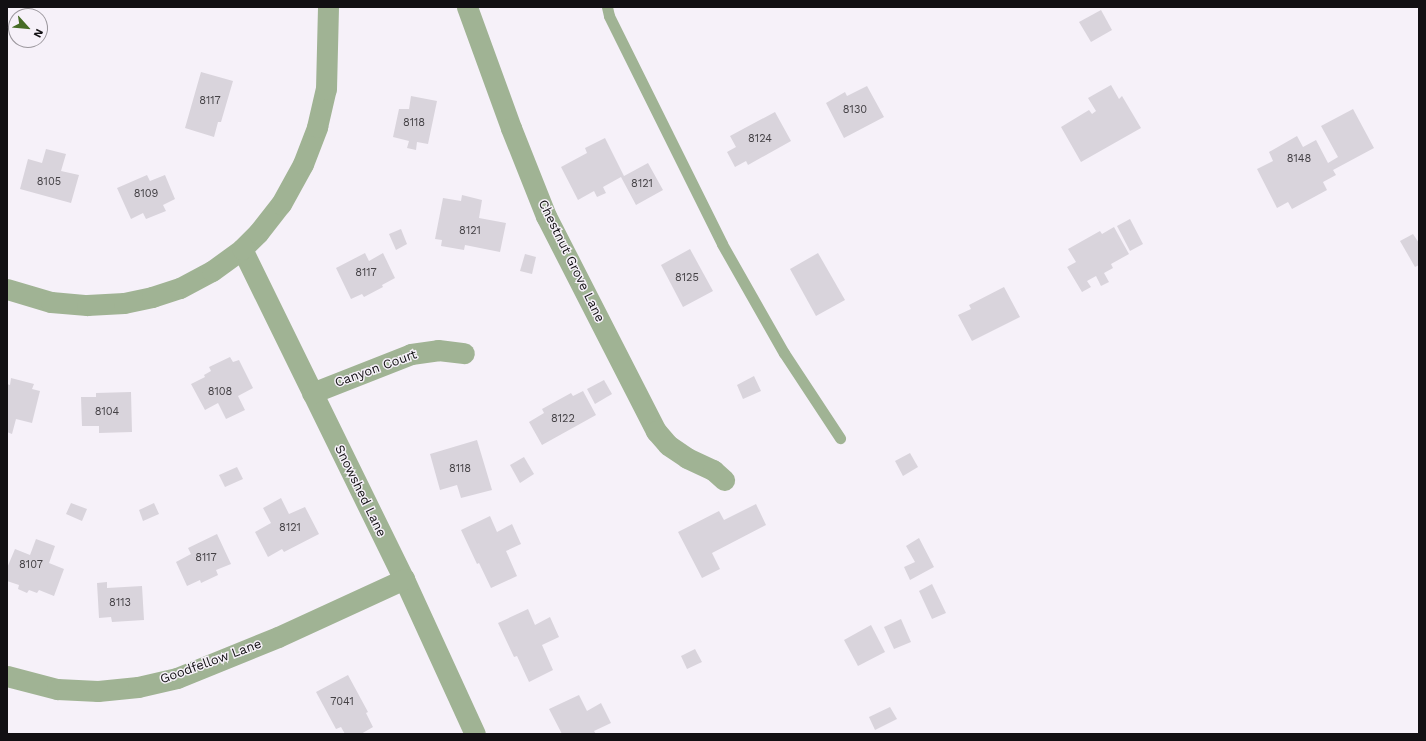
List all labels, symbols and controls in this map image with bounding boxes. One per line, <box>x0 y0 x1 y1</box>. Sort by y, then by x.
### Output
north arrow <box>8 8 48 48</box>
text: N <box>31 27 46 40</box>
house number: 8117 <box>199 94 221 108</box>
house number: 8130 <box>843 103 867 117</box>
house number: 8118 <box>403 116 425 130</box>
house number: 8124 <box>748 132 772 146</box>
house number: 8148 <box>1287 152 1311 166</box>
house number: 8105 <box>37 175 61 189</box>
house number: 8121 <box>631 177 653 191</box>
house number: 8109 <box>134 187 158 201</box>
street label: Chestnut Grove Lane <box>535 197 607 325</box>
house number: 8121 <box>459 224 481 238</box>
house number: 8117 <box>355 266 377 280</box>
house number: 8125 <box>675 271 699 285</box>
street label: Canyon Court <box>333 347 419 391</box>
house number: 8108 <box>208 385 232 399</box>
house number: 8104 <box>95 405 119 419</box>
house number: 8122 <box>551 412 575 426</box>
street label: Snowshed Lane <box>331 443 389 539</box>
house number: 8118 <box>449 462 471 476</box>
house number: 8121 <box>279 521 301 535</box>
house number: 8117 <box>195 551 217 565</box>
house number: 8107 <box>19 558 43 572</box>
house number: 8113 <box>109 596 131 610</box>
street label: Goodfellow Lane <box>158 636 264 688</box>
house number: 7041 <box>330 695 354 709</box>

